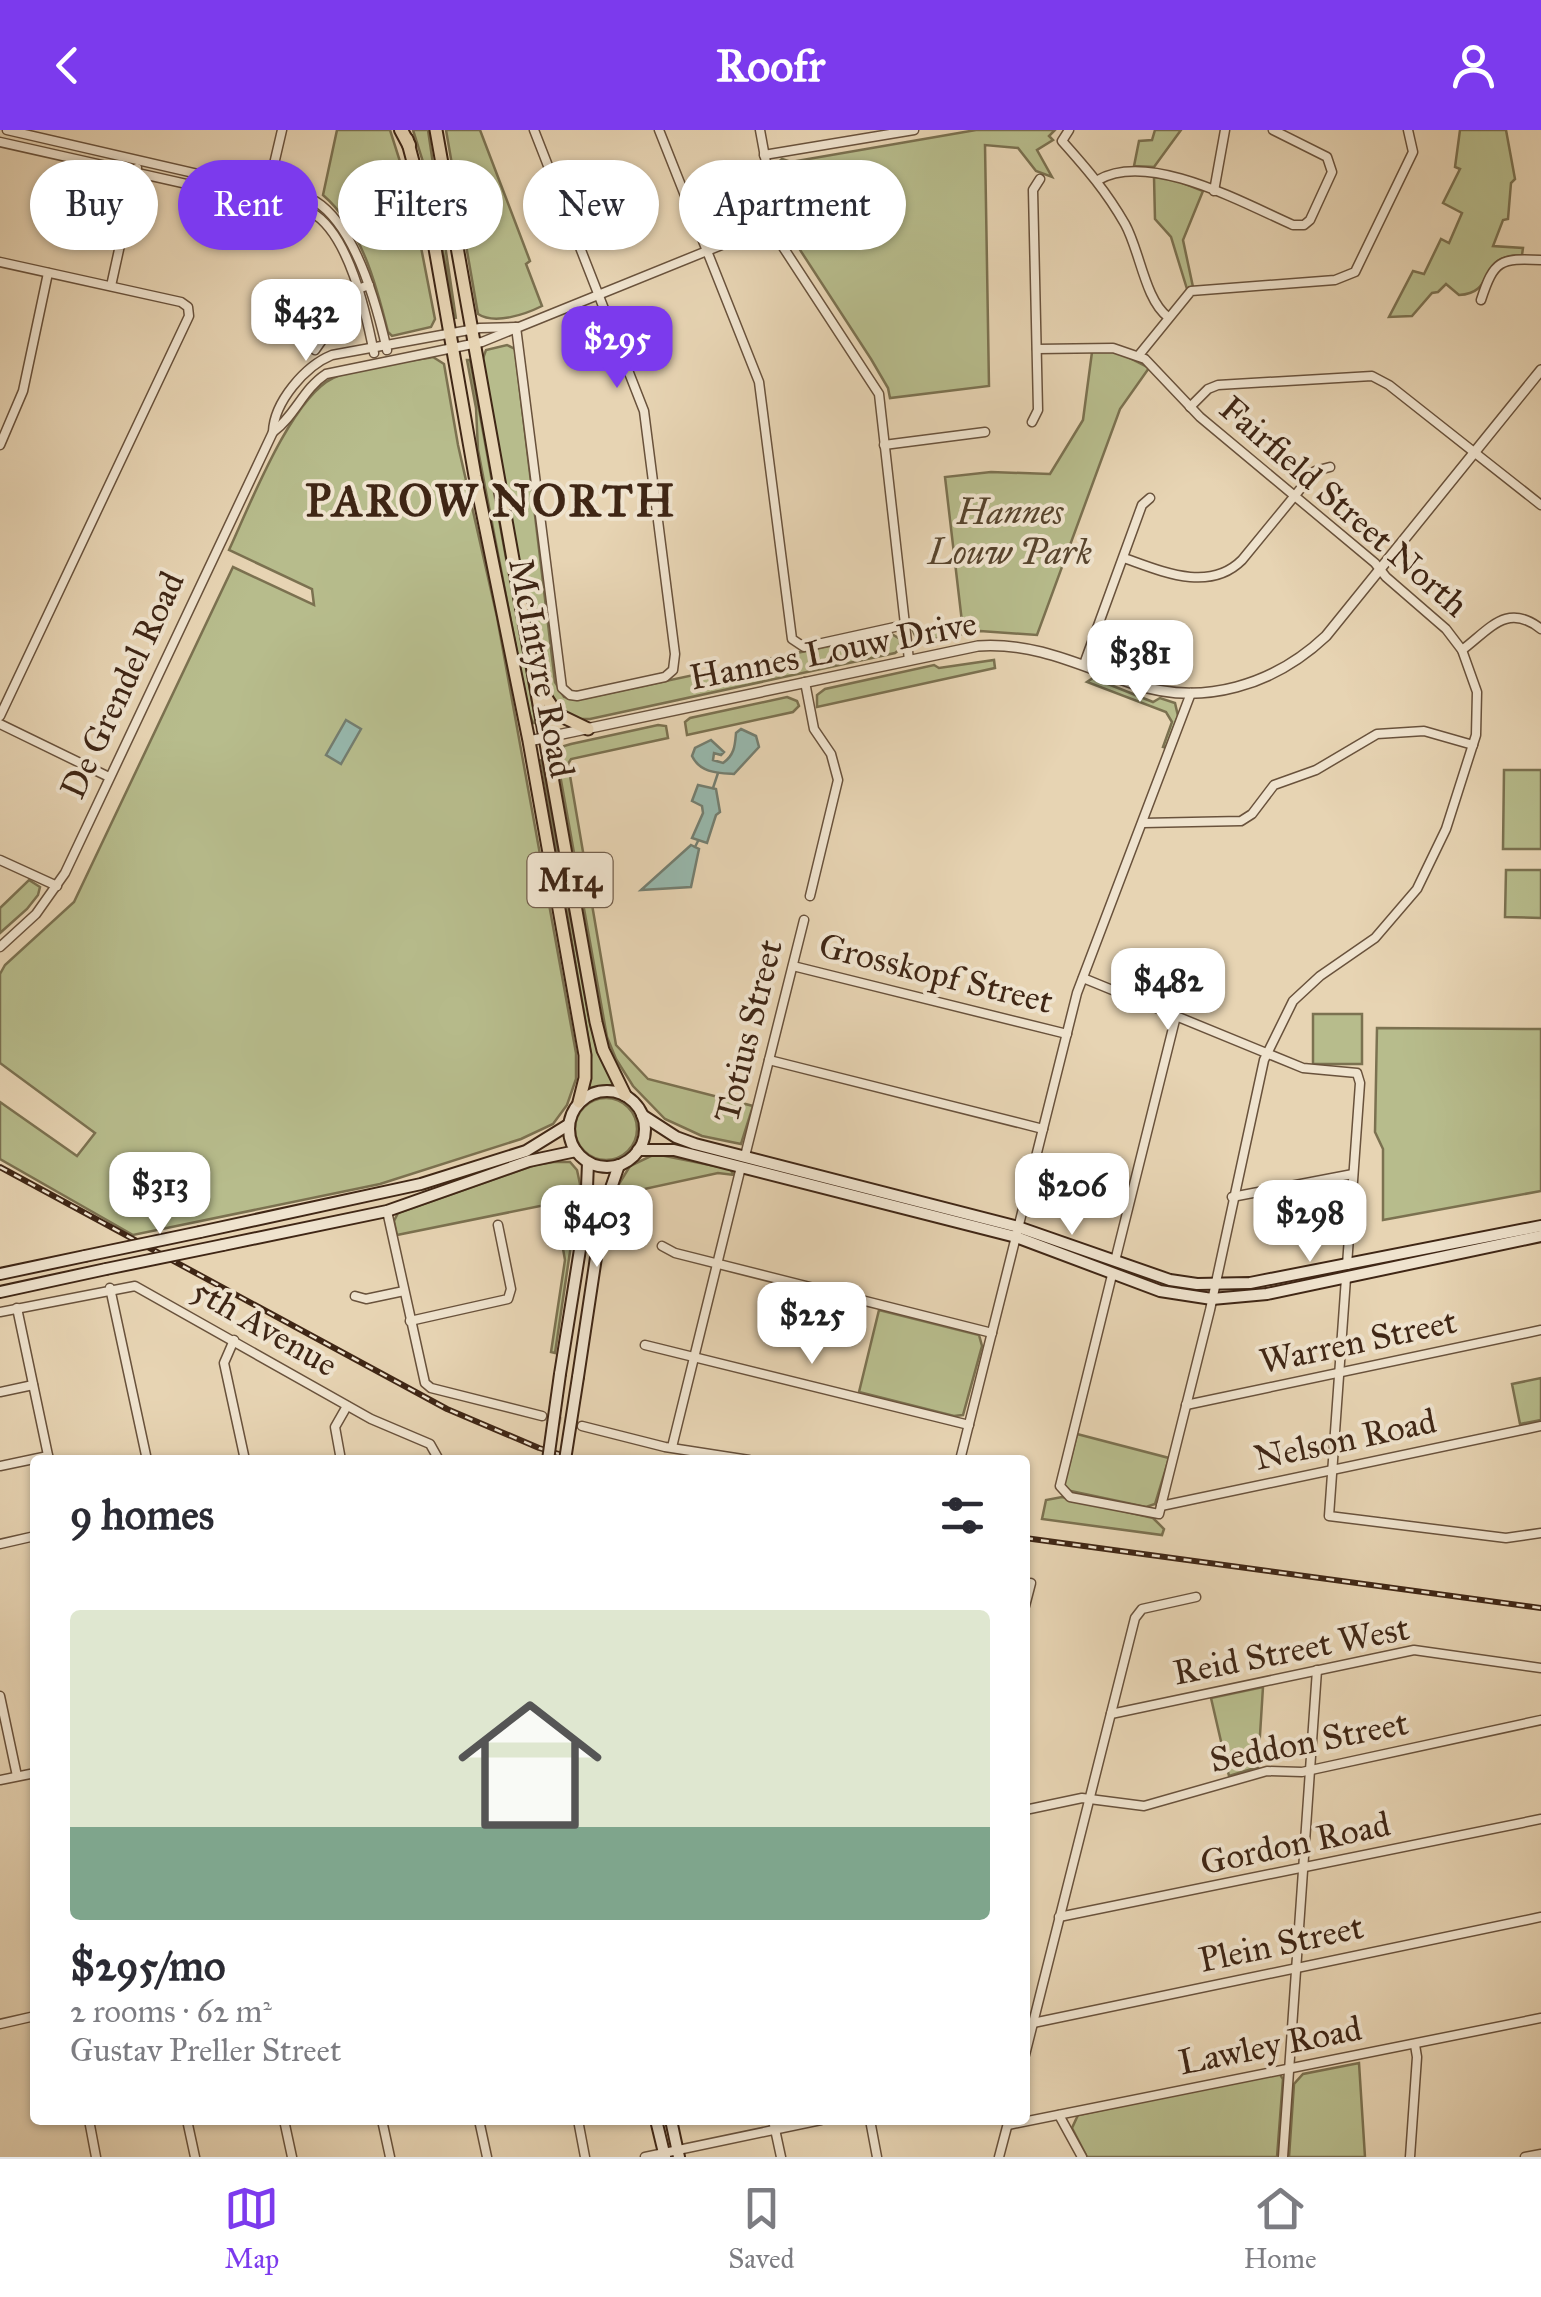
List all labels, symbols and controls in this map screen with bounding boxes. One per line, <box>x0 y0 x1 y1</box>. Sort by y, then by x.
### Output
icon: back <box>40 38 95 93</box>
text: Roofr <box>716 38 825 93</box>
icon: person <box>1446 38 1501 93</box>
chip: Buy <box>30 160 158 250</box>
chip: Rent <box>178 160 318 250</box>
chip: Filters <box>338 160 503 250</box>
chip: New <box>523 160 659 250</box>
chip: Apartment <box>679 160 906 250</box>
pin: $432 <box>247 279 365 364</box>
text: $432 <box>273 292 339 331</box>
pin: $295 <box>558 306 676 391</box>
text: $295 <box>583 319 651 358</box>
street label: Fairfield Street North <box>1211 387 1477 626</box>
district label: PAROW NORTH <box>305 473 677 528</box>
park label: Hannes Louw Park <box>926 491 1092 574</box>
street label: McIntyre Road <box>499 555 584 782</box>
street label: De Grendel Road <box>51 565 194 806</box>
street label: Hannes Louw Drive <box>686 602 980 699</box>
pin: $381 <box>1081 620 1199 705</box>
text: $381 <box>1109 633 1171 672</box>
road number: M14 <box>528 853 612 907</box>
street label: Grosskopf Street <box>815 924 1057 1023</box>
street label: Totius Street <box>705 935 792 1127</box>
pin: $482 <box>1109 948 1227 1033</box>
text: $482 <box>1133 961 1203 1000</box>
pin: $313 <box>101 1152 219 1237</box>
pin: $206 <box>1013 1153 1131 1238</box>
text: $313 <box>131 1165 189 1204</box>
text: $206 <box>1037 1166 1107 1205</box>
pin: $298 <box>1251 1180 1369 1265</box>
pin: $403 <box>538 1185 656 1270</box>
text: $298 <box>1275 1193 1345 1232</box>
text: $403 <box>563 1198 631 1237</box>
street label: 5th Avenue <box>184 1269 345 1386</box>
pin: $225 <box>753 1282 871 1367</box>
text: $225 <box>779 1295 845 1334</box>
street label: Warren Street <box>1256 1300 1461 1383</box>
street label: Nelson Road <box>1250 1399 1440 1480</box>
icon: filters <box>935 1488 990 1543</box>
text: 9 homes <box>70 1489 214 1541</box>
street label: Reid Street West <box>1169 1607 1413 1694</box>
icon: home <box>440 1675 620 1855</box>
street label: Seddon Street <box>1206 1701 1412 1782</box>
street label: Gordon Road <box>1196 1802 1394 1885</box>
street label: Plein Street <box>1195 1905 1367 1982</box>
text: $295/mo <box>70 1940 225 1992</box>
text: 2 rooms · 62 m² <box>70 1992 272 2031</box>
street label: Lawley Road <box>1175 2007 1366 2084</box>
text: Gustav Preller Street <box>70 2031 341 2070</box>
tab: Map <box>224 2181 279 2276</box>
tab: Saved <box>728 2181 795 2276</box>
tab: Home <box>1243 2181 1317 2276</box>

